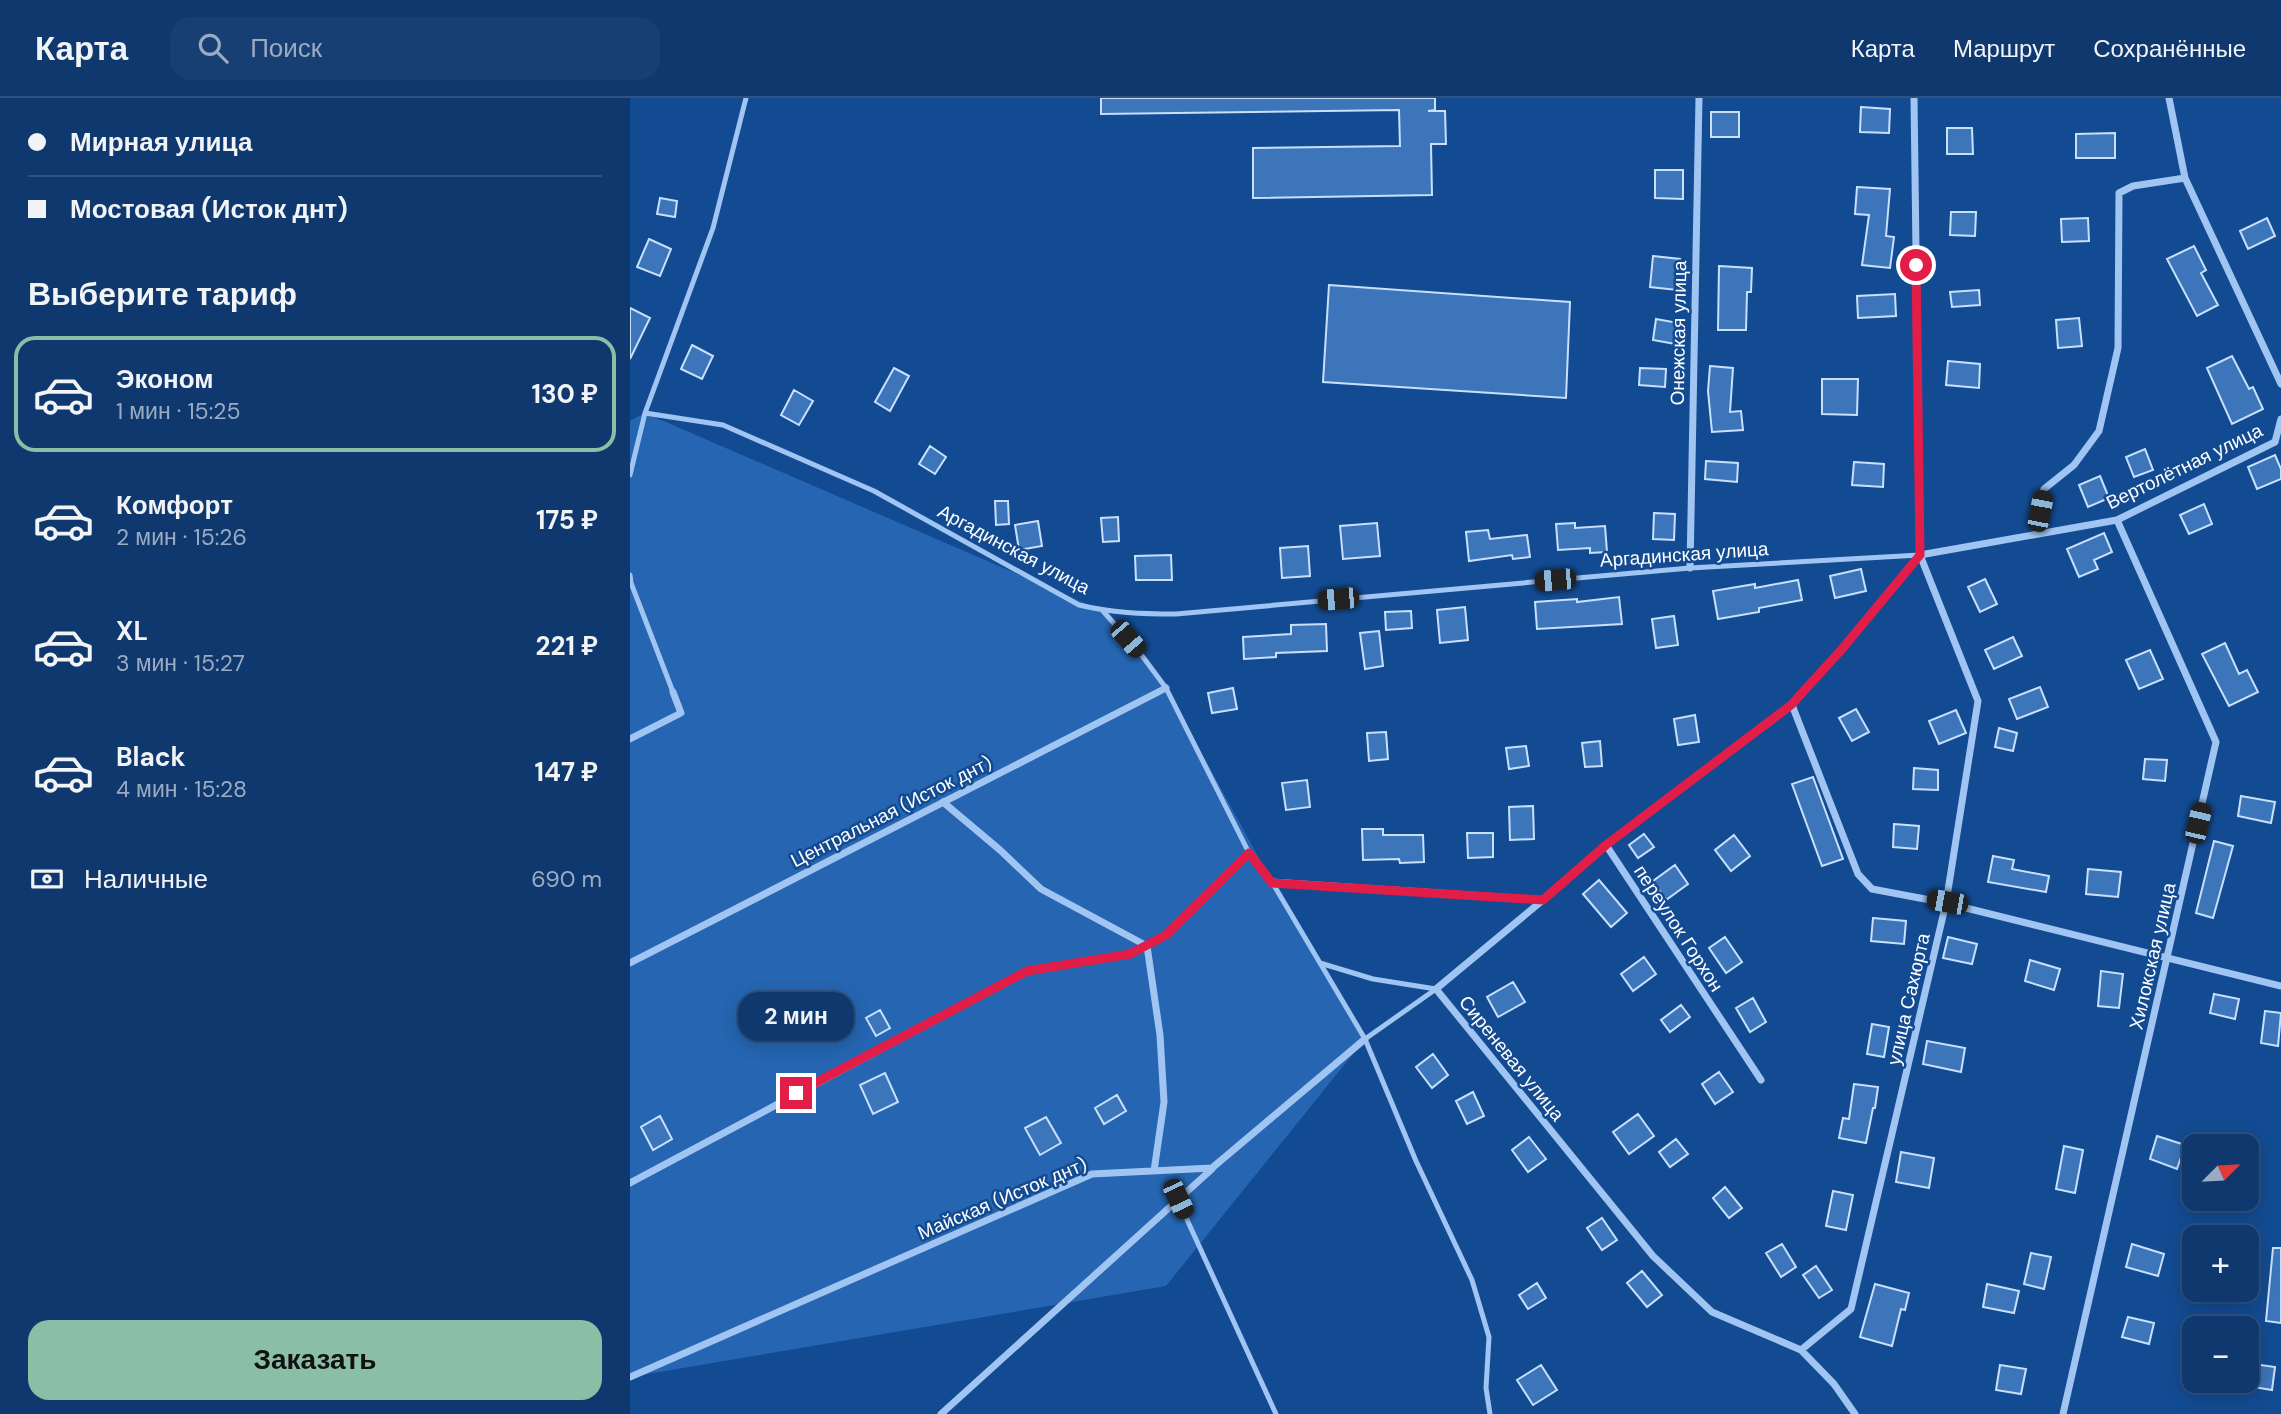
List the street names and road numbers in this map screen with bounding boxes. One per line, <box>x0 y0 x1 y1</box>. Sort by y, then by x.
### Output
street label: Онежская улица <box>1665 260 1692 406</box>
street label: Вертолётная улица <box>2102 418 2267 515</box>
street label: Аргадинская улица <box>933 499 1095 600</box>
street label: Аргадинская улица <box>1599 536 1770 573</box>
street label: Центральная (Исток днт) <box>786 750 996 873</box>
street label: переулок Горхон <box>1628 860 1729 996</box>
street label: Хилокская улица <box>2123 880 2182 1032</box>
street label: улица Сахюрта <box>1881 930 1936 1068</box>
street label: Сиреневая улица <box>1453 990 1570 1127</box>
street label: Майская (Исток днт) <box>914 1152 1091 1245</box>

